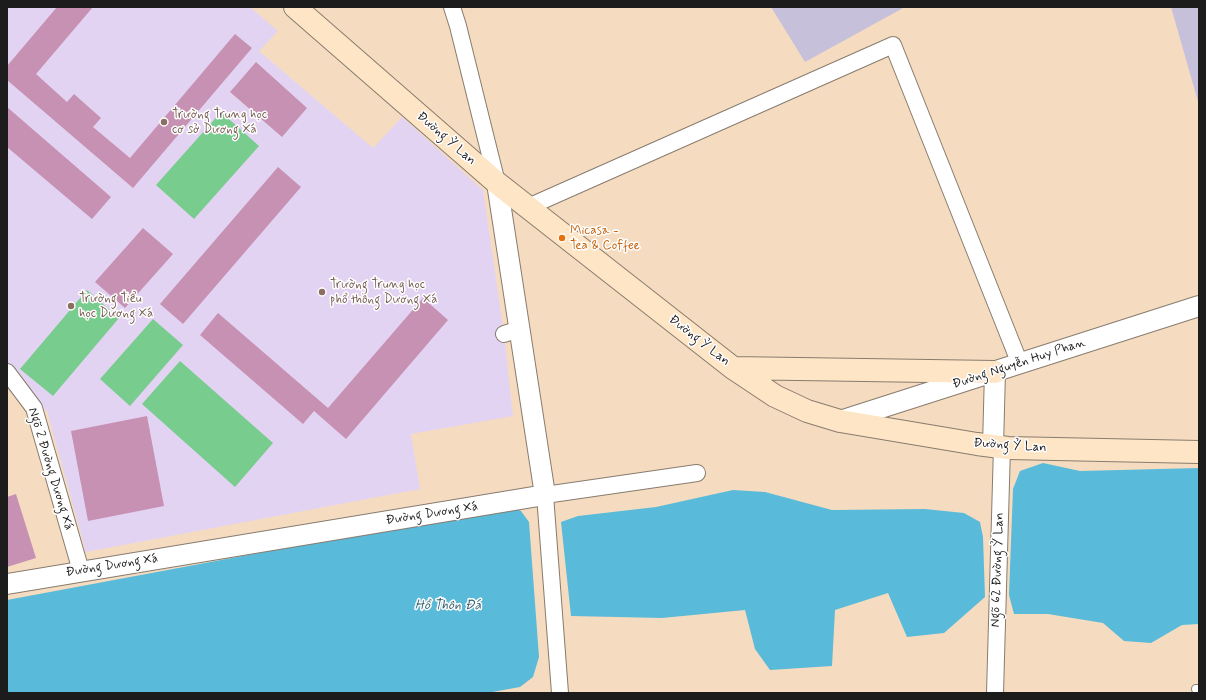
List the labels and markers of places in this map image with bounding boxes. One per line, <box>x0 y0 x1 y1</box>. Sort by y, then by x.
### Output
place label: Trường Trung học cơ sở Dương Xá <box>172 107 267 138</box>
marker: Trường Trung học cơ sở Dương Xá <box>159 117 169 127</box>
place label: Micasa - Tea & Coffee <box>570 223 640 254</box>
marker: Micasa - Tea & Coffee <box>557 233 567 243</box>
place label: Trường Trung học phổ thông Dương Xá <box>330 277 437 308</box>
marker: Trường Trung học phổ thông Dương Xá <box>317 287 327 297</box>
place label: Trường Tiểu học Dương Xá <box>79 291 153 322</box>
marker: Trường Tiểu học Dương Xá <box>66 301 76 311</box>

